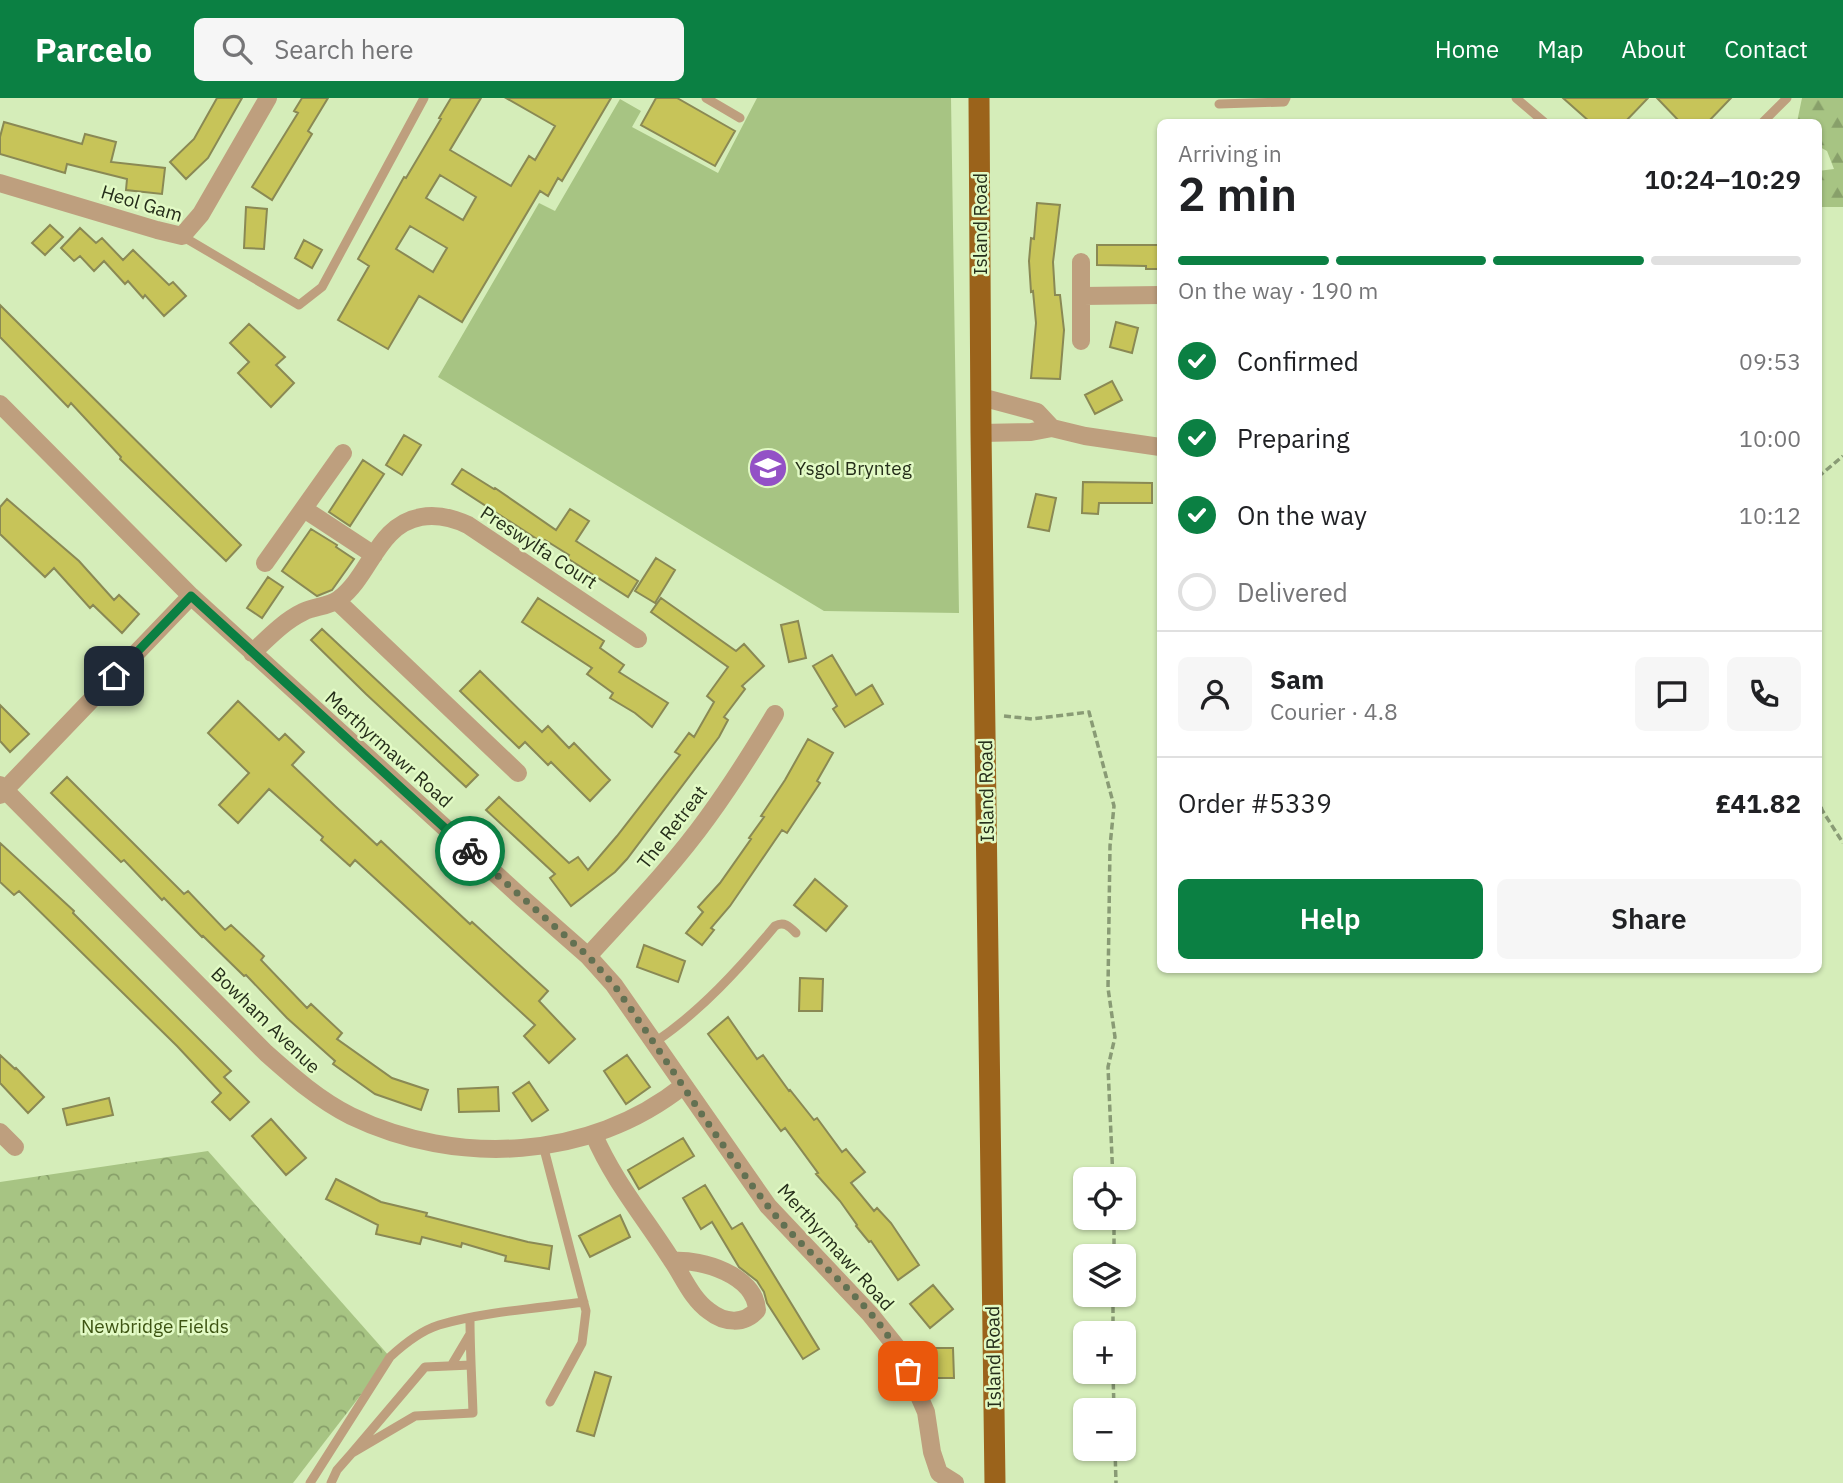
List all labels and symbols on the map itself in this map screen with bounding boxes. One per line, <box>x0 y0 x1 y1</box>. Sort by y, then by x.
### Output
street label: Island Road <box>968 173 992 275</box>
street label: Heol Gam <box>98 179 186 227</box>
school or university icon: Ysgol Brynteg <box>747 447 789 489</box>
place label: Ysgol Brynteg <box>795 456 912 480</box>
street label: Preswylfa Court <box>476 500 602 594</box>
pin <box>84 646 144 706</box>
street label: Merthyrmawr Road <box>320 686 458 812</box>
street label: Island Road <box>973 740 999 842</box>
street label: The Retreat <box>632 780 712 874</box>
courier <box>435 816 505 886</box>
street label: Bowham Avenue <box>206 962 326 1078</box>
street label: Merthyrmawr Road <box>773 1178 899 1316</box>
street label: Island Road <box>980 1306 1006 1408</box>
park label: Newbridge Fields <box>81 1314 229 1338</box>
pin <box>878 1341 938 1401</box>

